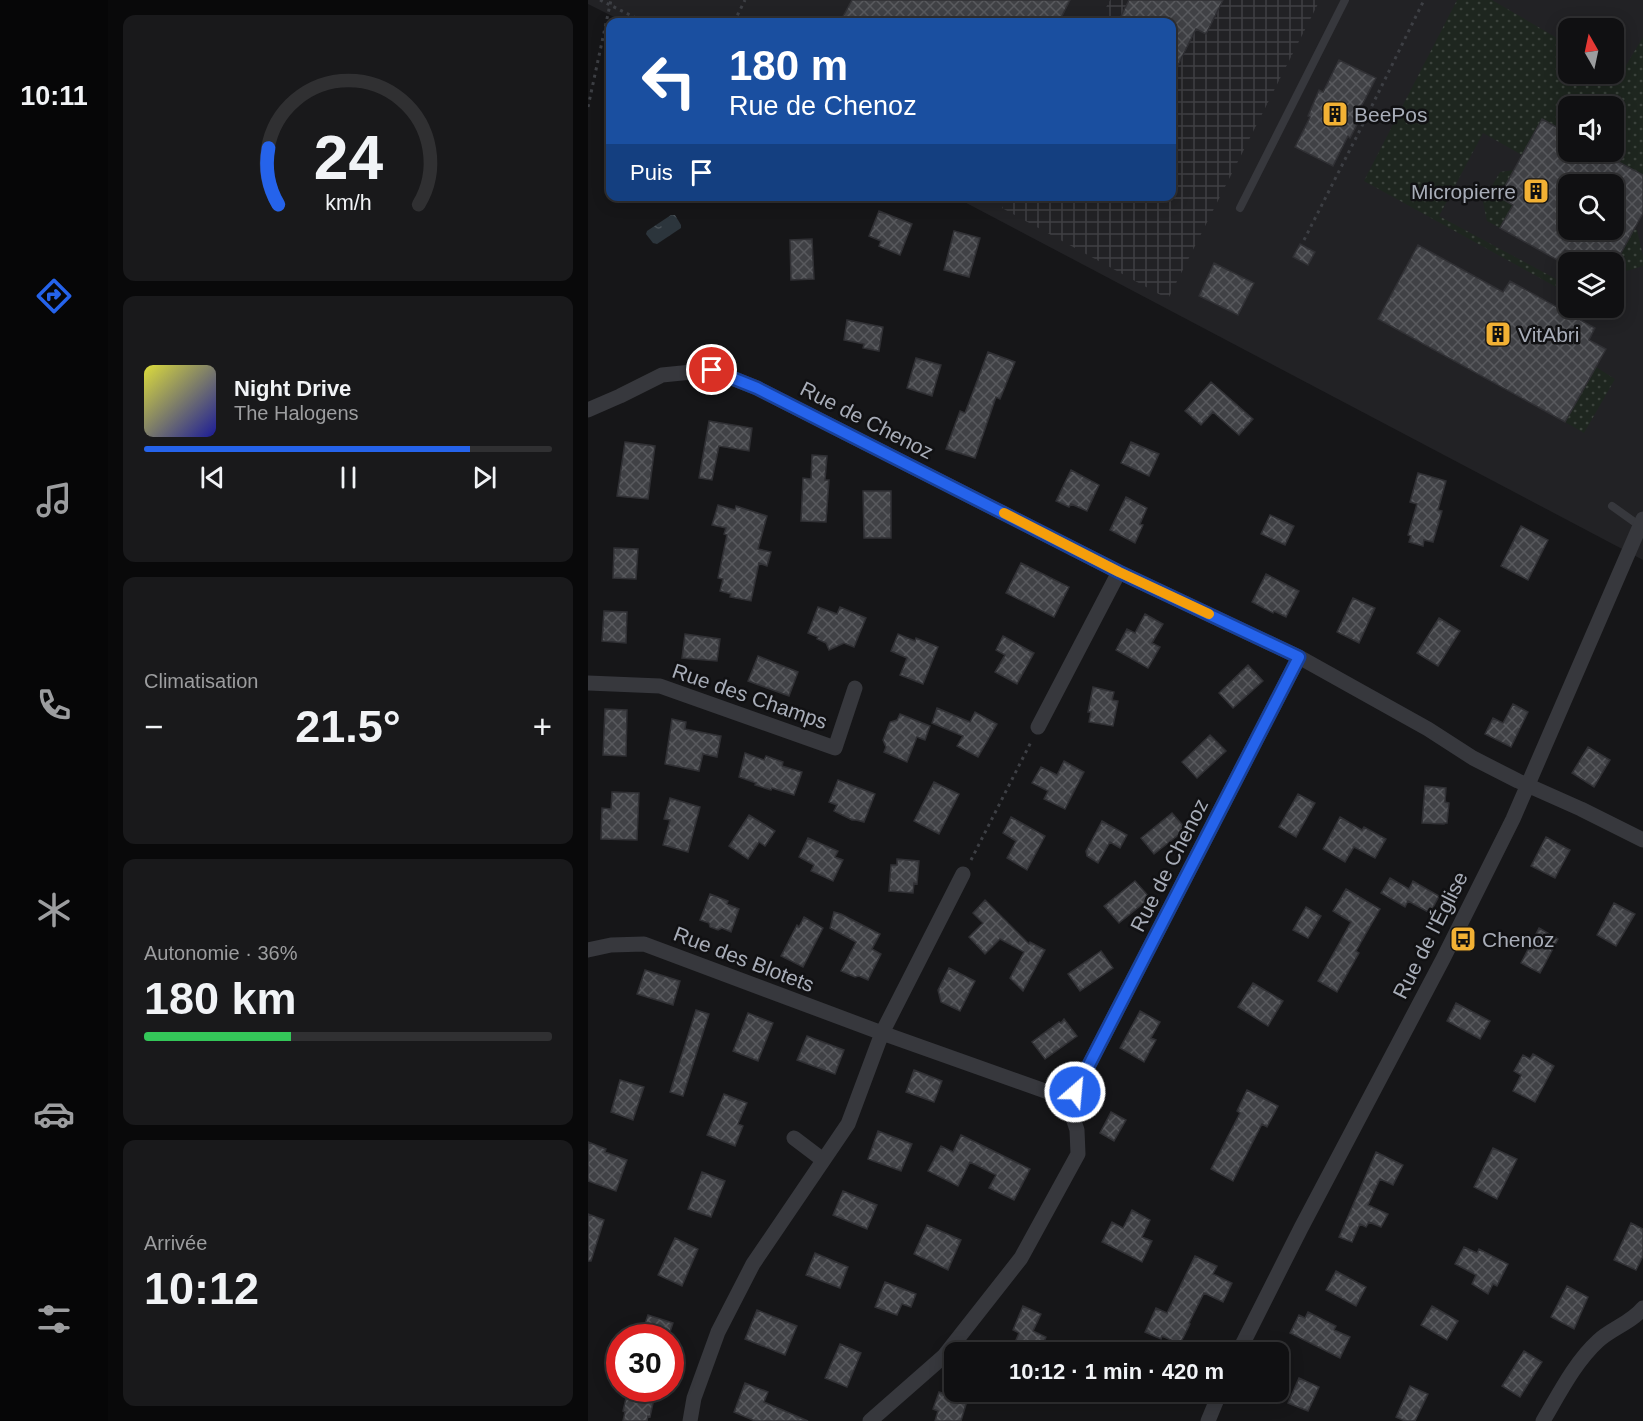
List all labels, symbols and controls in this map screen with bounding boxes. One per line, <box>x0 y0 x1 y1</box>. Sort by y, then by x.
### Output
north arrow <box>1558 18 1624 84</box>
map controls <box>1558 18 1624 318</box>
icon: left <box>630 42 708 120</box>
text: 180 m <box>729 42 848 89</box>
text: 10:11 <box>20 81 88 111</box>
text: Rue de Chenoz <box>729 91 917 121</box>
button: sound <box>1558 96 1624 162</box>
building icon: BeePos <box>1320 99 1350 129</box>
place label: BeePos <box>1354 103 1428 126</box>
text: 24 <box>313 123 383 192</box>
icon: arrive <box>685 156 718 189</box>
text: Puis <box>630 160 673 185</box>
button: search <box>1558 174 1624 240</box>
building icon: Micropierre <box>1521 176 1551 206</box>
place label: Micropierre <box>1411 180 1516 203</box>
text: km/h <box>325 191 371 215</box>
button: layers <box>1558 252 1624 318</box>
icon: directions <box>33 275 75 317</box>
building icon: VitAbri <box>1483 319 1513 349</box>
place label: VitAbri <box>1518 323 1579 346</box>
pin <box>686 344 737 395</box>
icon: arrive <box>695 353 728 386</box>
text: Night Drive <box>234 376 351 401</box>
street label: Rue de Chenoz <box>797 377 937 463</box>
text: The Halogens <box>234 402 359 424</box>
icon: previous <box>196 461 229 494</box>
icon: pause <box>332 461 365 494</box>
icon: next <box>468 461 501 494</box>
icon: music <box>33 479 75 521</box>
street label: Rue des Champs <box>670 659 830 733</box>
text: Climatisation <box>144 670 258 692</box>
icon: phone <box>33 684 75 726</box>
text: 21.5° <box>295 701 401 752</box>
text: − <box>144 708 163 745</box>
text: + <box>533 708 552 745</box>
street label: Rue de Chenoz <box>1126 795 1212 935</box>
street label: Rue de l'Église <box>1388 868 1472 1002</box>
icon: climate <box>33 889 75 931</box>
street label: Rue des Blotets <box>671 922 817 996</box>
bus stop icon: Chenoz <box>1448 924 1478 954</box>
place label: Chenoz <box>1482 928 1554 951</box>
text: Autonomie · 36% <box>144 942 297 964</box>
text: 180 km <box>144 973 297 1024</box>
position arrow <box>1043 1060 1107 1124</box>
icon: car <box>33 1093 75 1135</box>
text: Arrivée <box>144 1232 207 1254</box>
text: 10:12 <box>144 1263 259 1314</box>
icon: filters <box>33 1298 75 1340</box>
speed limit sign: 30 <box>606 1324 684 1402</box>
text: 10:12 · 1 min · 420 m <box>1009 1359 1224 1384</box>

